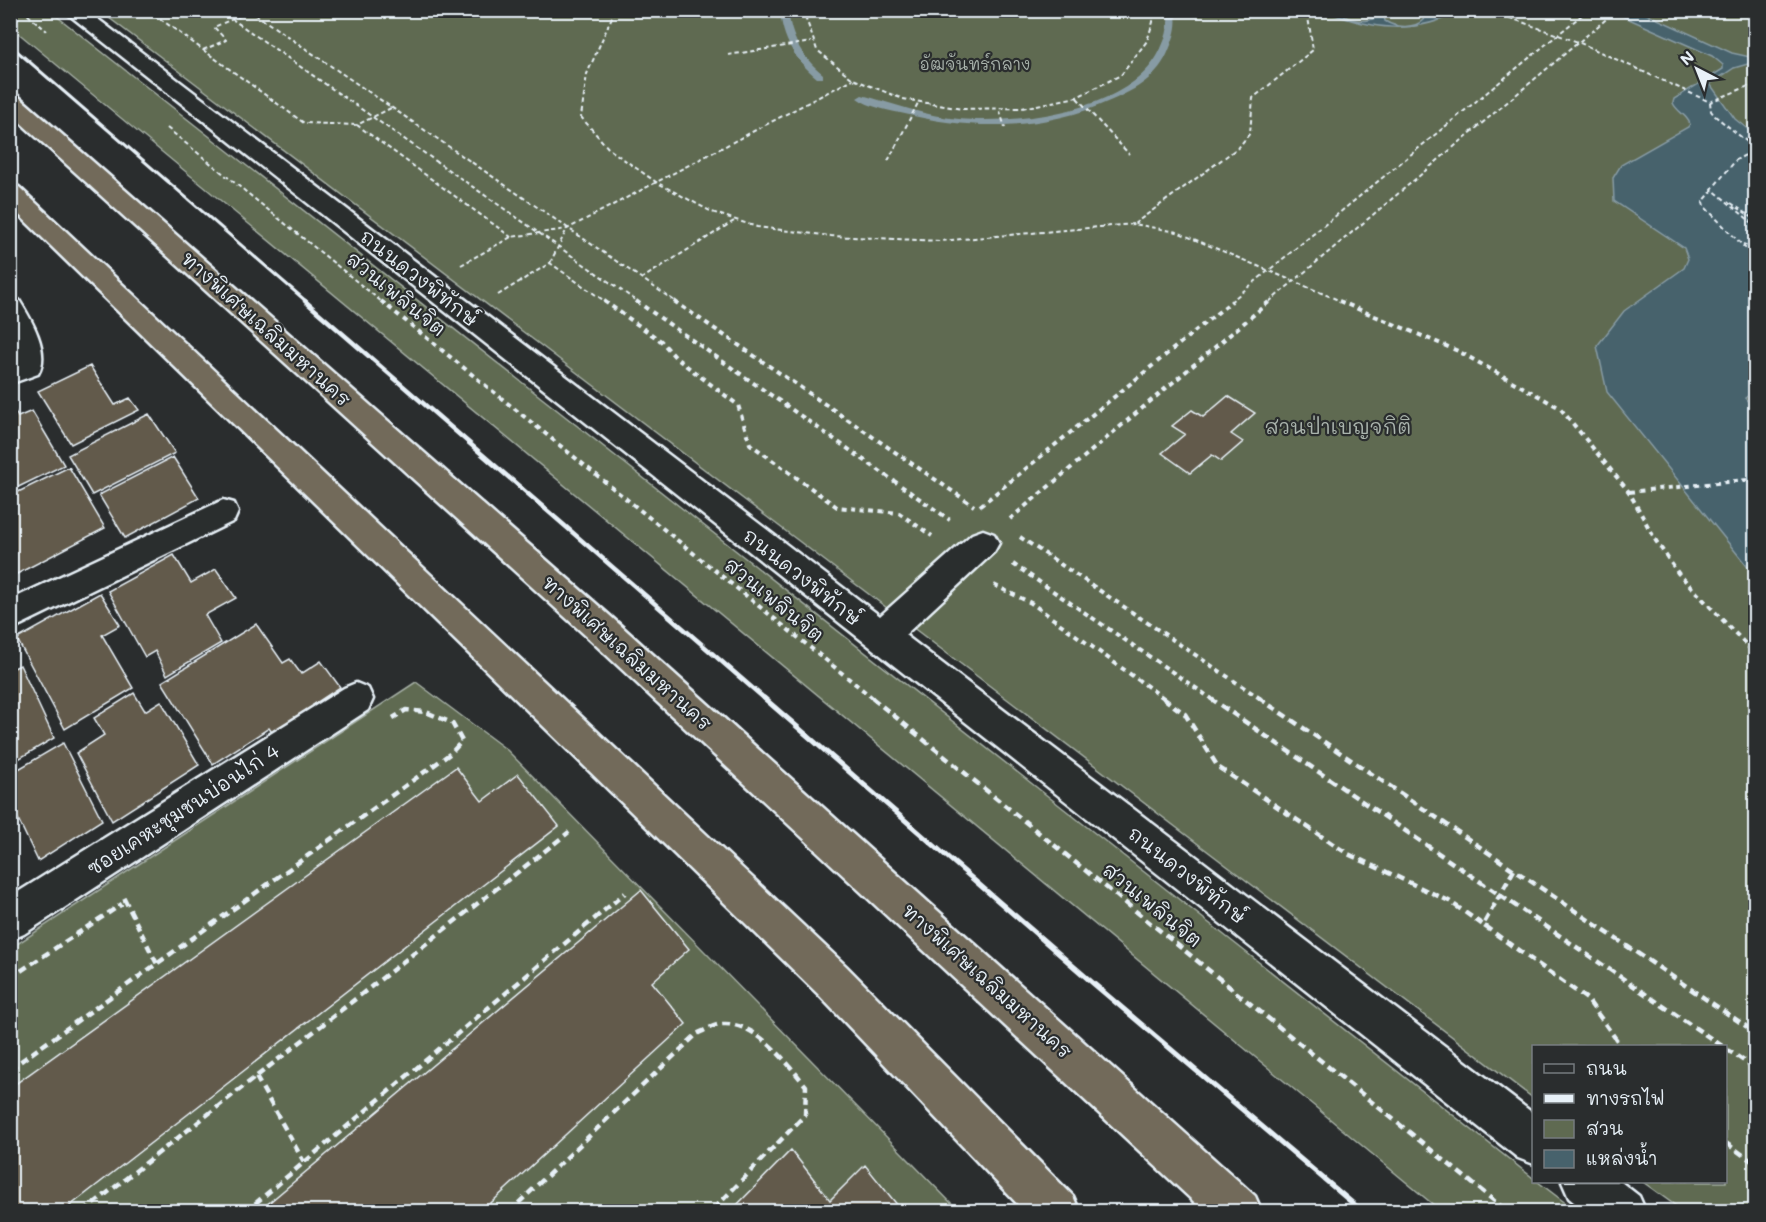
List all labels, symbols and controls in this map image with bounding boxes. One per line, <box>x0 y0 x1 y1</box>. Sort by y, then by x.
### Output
north arrow <box>1667 39 1727 99</box>
text: N <box>1675 46 1698 69</box>
park label: อัฒจันทร์กลาง <box>920 52 1030 74</box>
street label: ถนนดวงพิทักษ์ <box>355 223 484 332</box>
street label: ทางพิเศษเฉลิมมหานคร <box>176 245 357 412</box>
street label: สวนเพลินจิต <box>341 245 452 342</box>
park label: สวนป่าเบญจกิติ <box>1265 413 1411 439</box>
street label: ถนนดวงพิทักษ์ <box>738 522 867 631</box>
street label: สวนเพลินจิต <box>719 551 830 648</box>
street label: ทางพิเศษเฉลิมมหานคร <box>537 569 718 736</box>
street label: ซอยเคหะชุมชนบ่อนไก่ 4 <box>81 737 286 884</box>
street label: ถนนดวงพิทักษ์ <box>1123 820 1252 929</box>
street label: สวนเพลินจิต <box>1097 856 1208 953</box>
street label: ทางพิเศษเฉลิมมหานคร <box>897 897 1078 1064</box>
legend <box>1532 1045 1727 1183</box>
text: ถนน <box>1586 1056 1627 1080</box>
text: ทางรถไฟ <box>1586 1086 1665 1110</box>
text: สวน <box>1586 1116 1623 1140</box>
text: แหล่งน้ำ <box>1586 1142 1657 1170</box>

